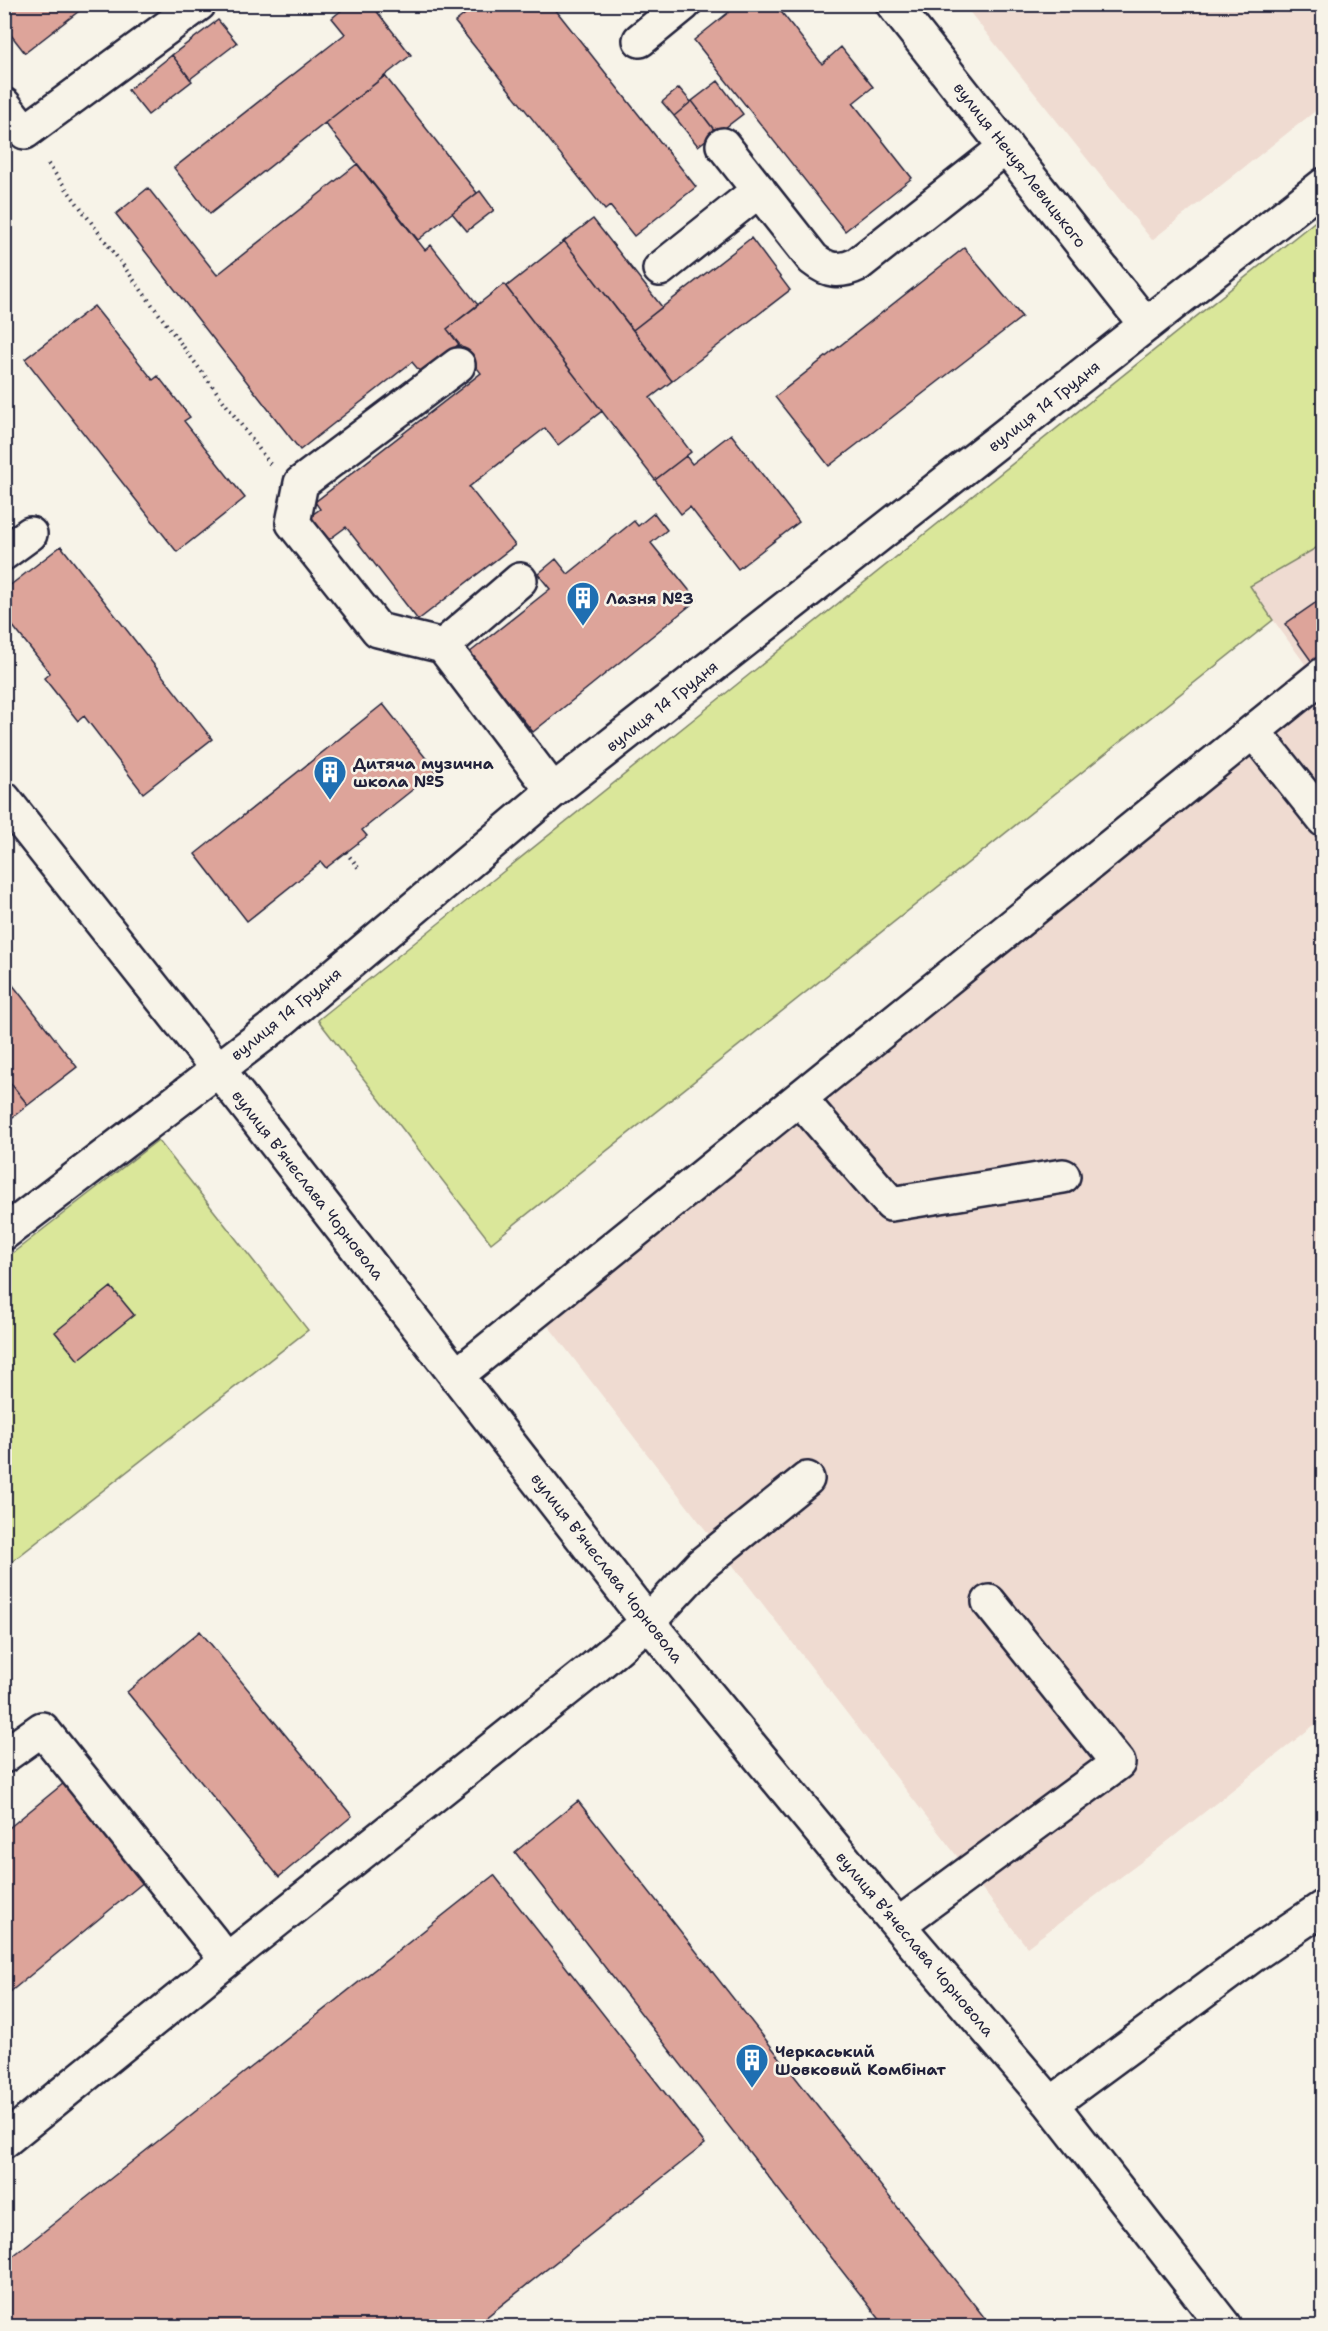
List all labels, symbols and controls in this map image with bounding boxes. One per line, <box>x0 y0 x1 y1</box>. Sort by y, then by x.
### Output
street label: вулиця Нечуя-Левицького <box>949 78 1091 252</box>
street label: вулиця 14 Грудня <box>984 356 1104 456</box>
building icon: Лазня №3 <box>565 580 601 627</box>
place label: Лазня №3 <box>606 588 694 609</box>
street label: вулиця 14 Грудня <box>602 656 722 756</box>
place label: Дитяча музична школа №5 <box>353 753 494 792</box>
building icon: Дитяча музична школа №5 <box>312 754 348 801</box>
street label: вулиця 14 Грудня <box>226 963 346 1065</box>
street label: вулиця Вʼячеслава Чорновола <box>227 1086 389 1284</box>
street label: вулиця Вʼячеслава Чорновола <box>526 1469 688 1667</box>
street label: вулиця Вʼячеслава Чорновола <box>831 1847 999 2041</box>
place label: Черкаський Шовковий Комбінат <box>775 2041 946 2080</box>
building icon: Черкаський Шовковий Комбінат <box>734 2042 770 2089</box>

